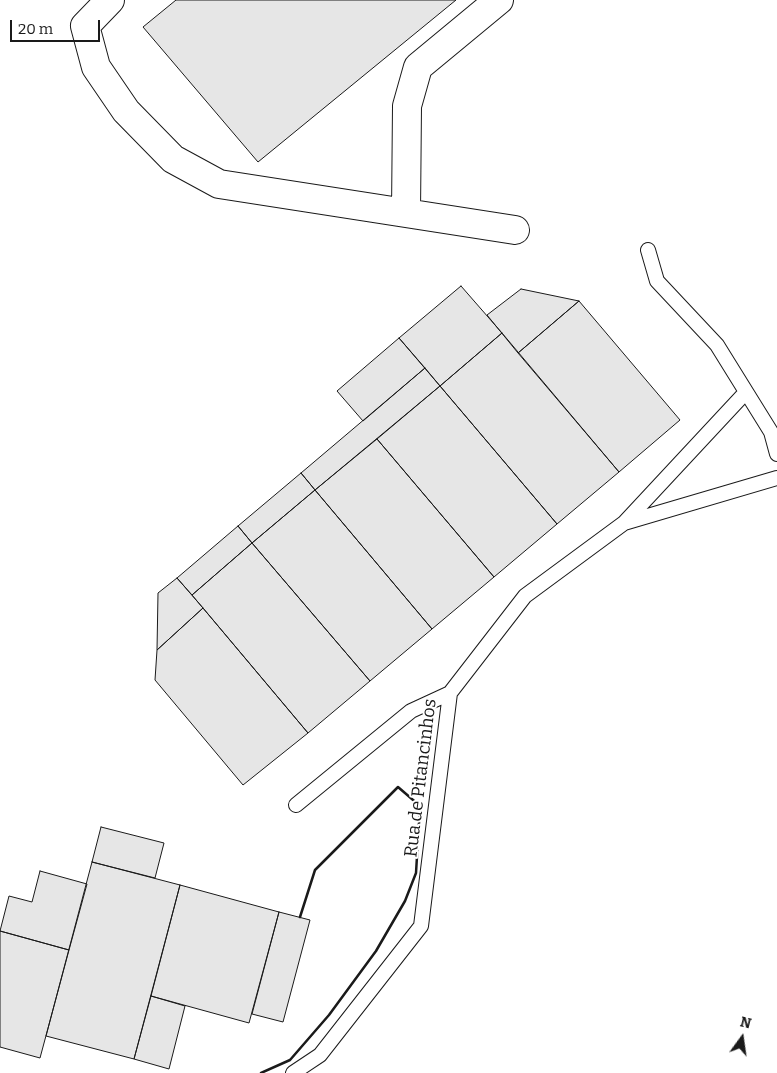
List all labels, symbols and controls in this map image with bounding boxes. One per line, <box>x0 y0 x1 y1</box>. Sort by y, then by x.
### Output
scale bar <box>12 10 102 42</box>
text: 20 m <box>18 20 53 38</box>
street label: Rua de Pitancinhos <box>401 697 441 859</box>
north arrow <box>717 1013 767 1063</box>
text: N <box>738 1013 753 1033</box>

